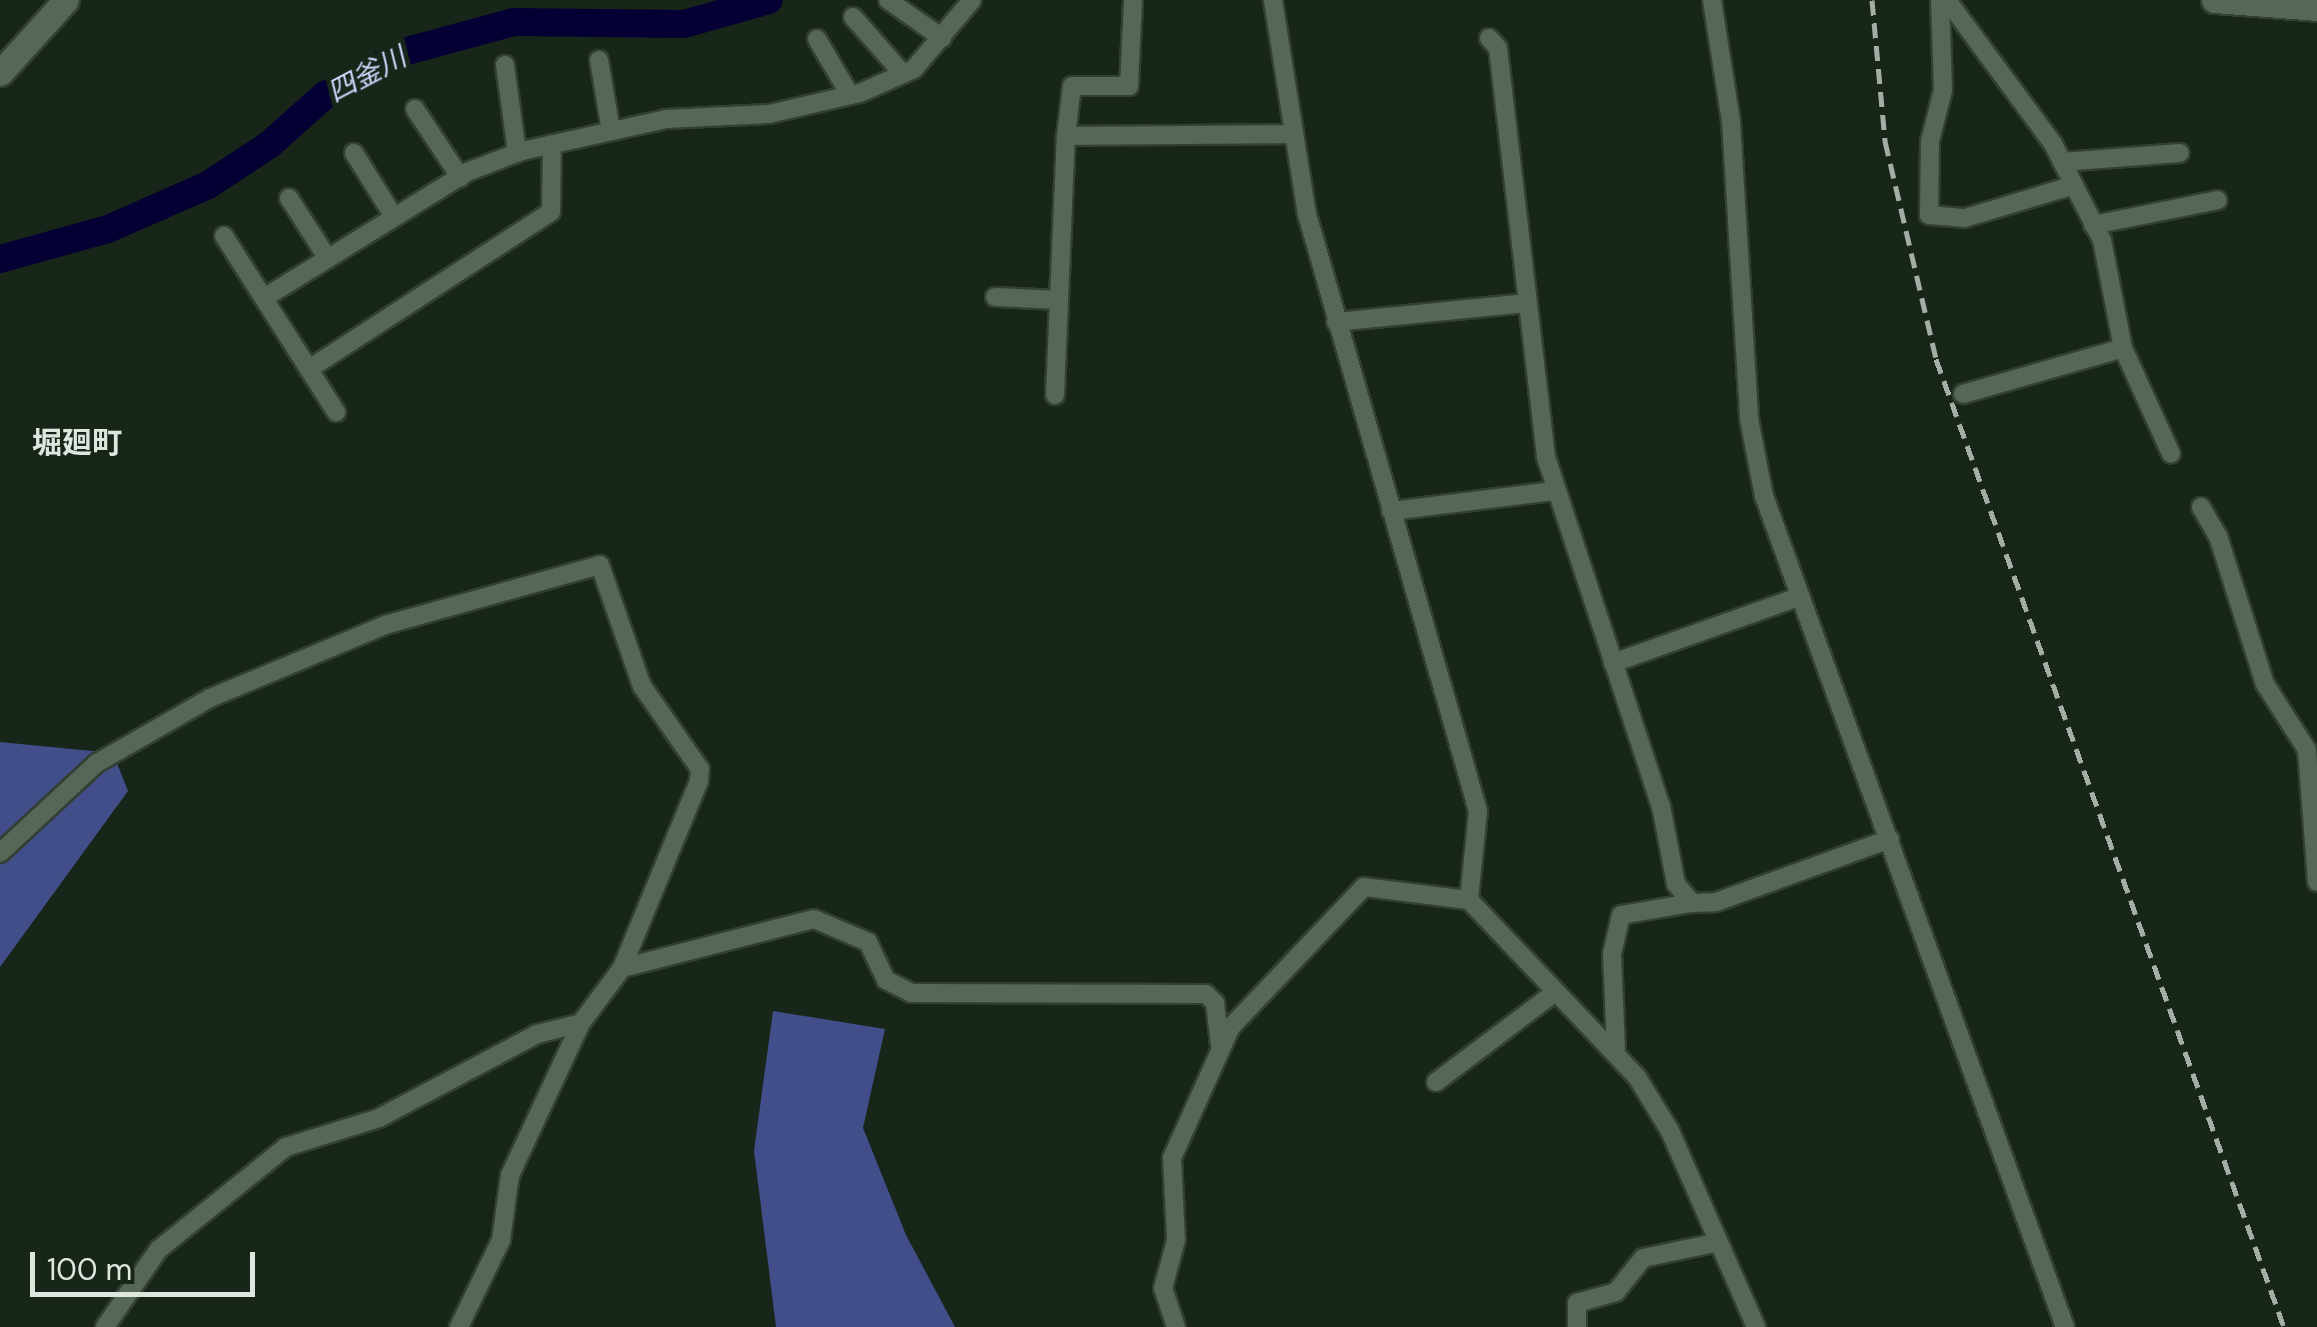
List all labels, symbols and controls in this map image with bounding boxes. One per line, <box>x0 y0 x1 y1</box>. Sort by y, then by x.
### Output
water label: 四釜川 <box>322 40 412 110</box>
district label: 堀廻町 <box>32 425 122 461</box>
scale bar <box>35 1232 260 1294</box>
text: 100 m <box>47 1250 132 1289</box>

